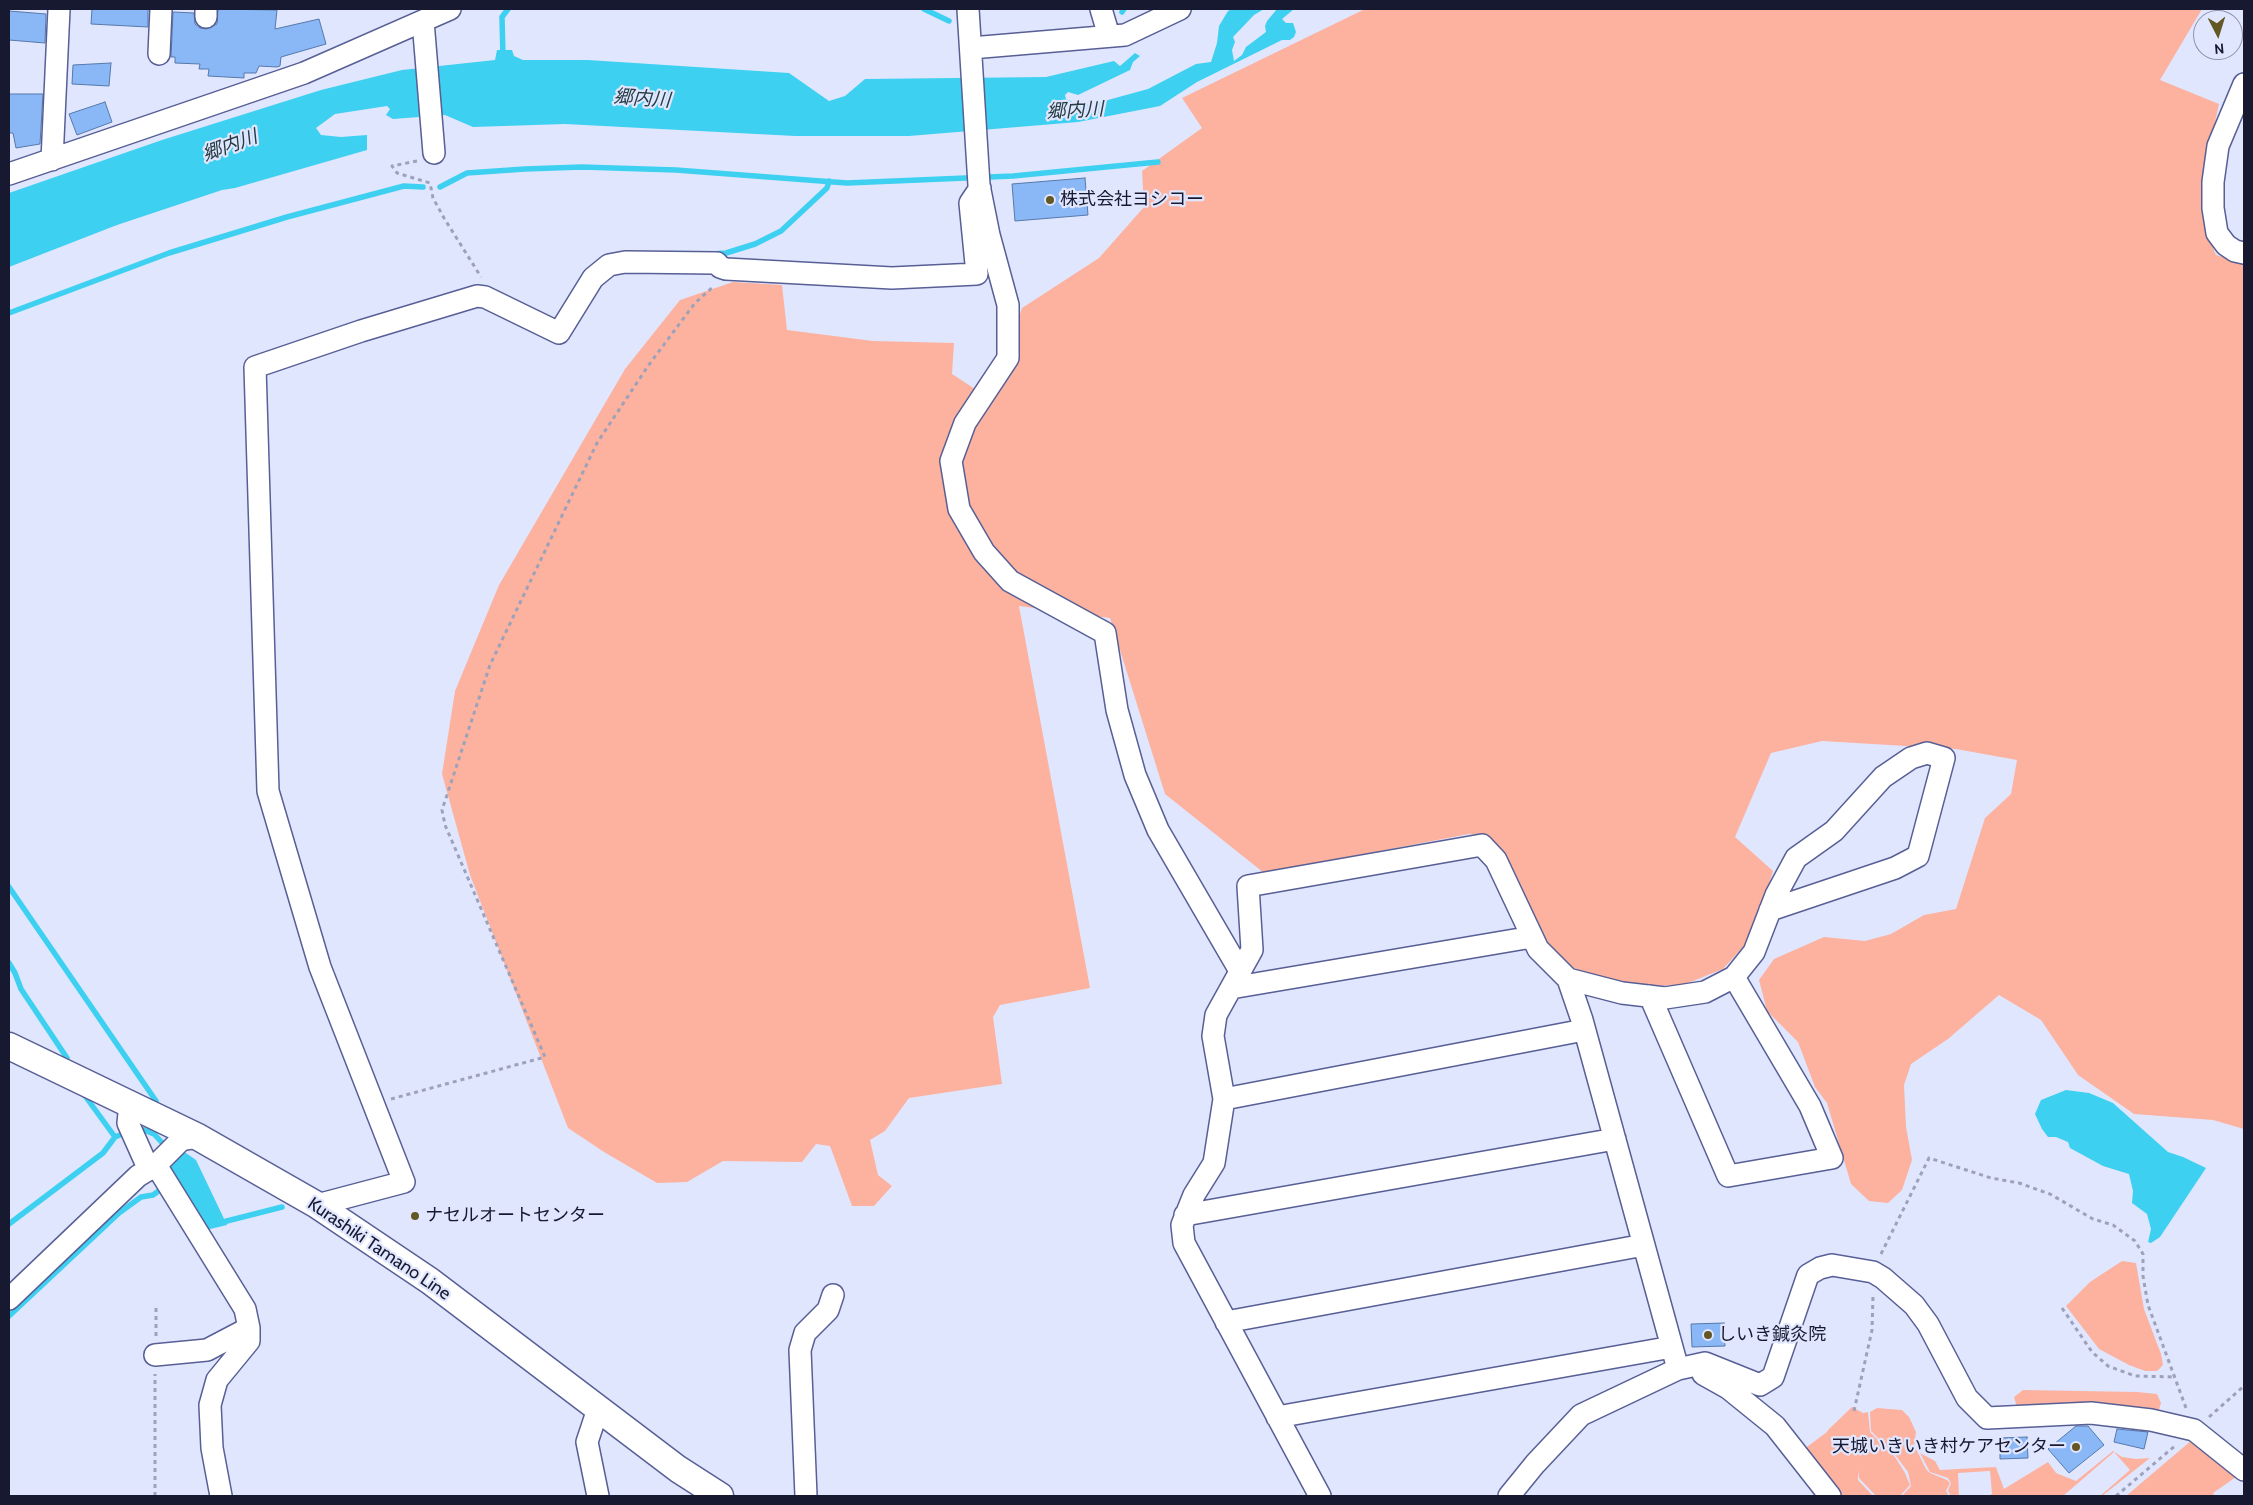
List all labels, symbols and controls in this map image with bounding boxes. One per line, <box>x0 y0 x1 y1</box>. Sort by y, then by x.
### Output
north arrow <box>2193 10 2243 60</box>
text: N <box>2214 40 2225 58</box>
water label: 郷内川 <box>613 86 671 112</box>
water label: 郷内川 <box>1046 98 1104 124</box>
water label: 郷内川 <box>199 126 261 166</box>
place label: 株式会社ヨシコー <box>1060 189 1204 211</box>
marker: 株式会社ヨシコー <box>1044 194 1056 206</box>
street label: Kurashiki Tamano Line <box>303 1193 455 1305</box>
place label: ナセルオートセンター <box>425 1205 605 1227</box>
marker: ナセルオートセンター <box>409 1210 421 1222</box>
place label: しいき鍼灸院 <box>1718 1324 1826 1346</box>
marker: しいき鍼灸院 <box>1702 1329 1714 1341</box>
place label: 天城いきいき村ケアセンター <box>1832 1436 2066 1458</box>
marker: 天城いきいき村ケアセンター <box>2070 1441 2082 1453</box>

